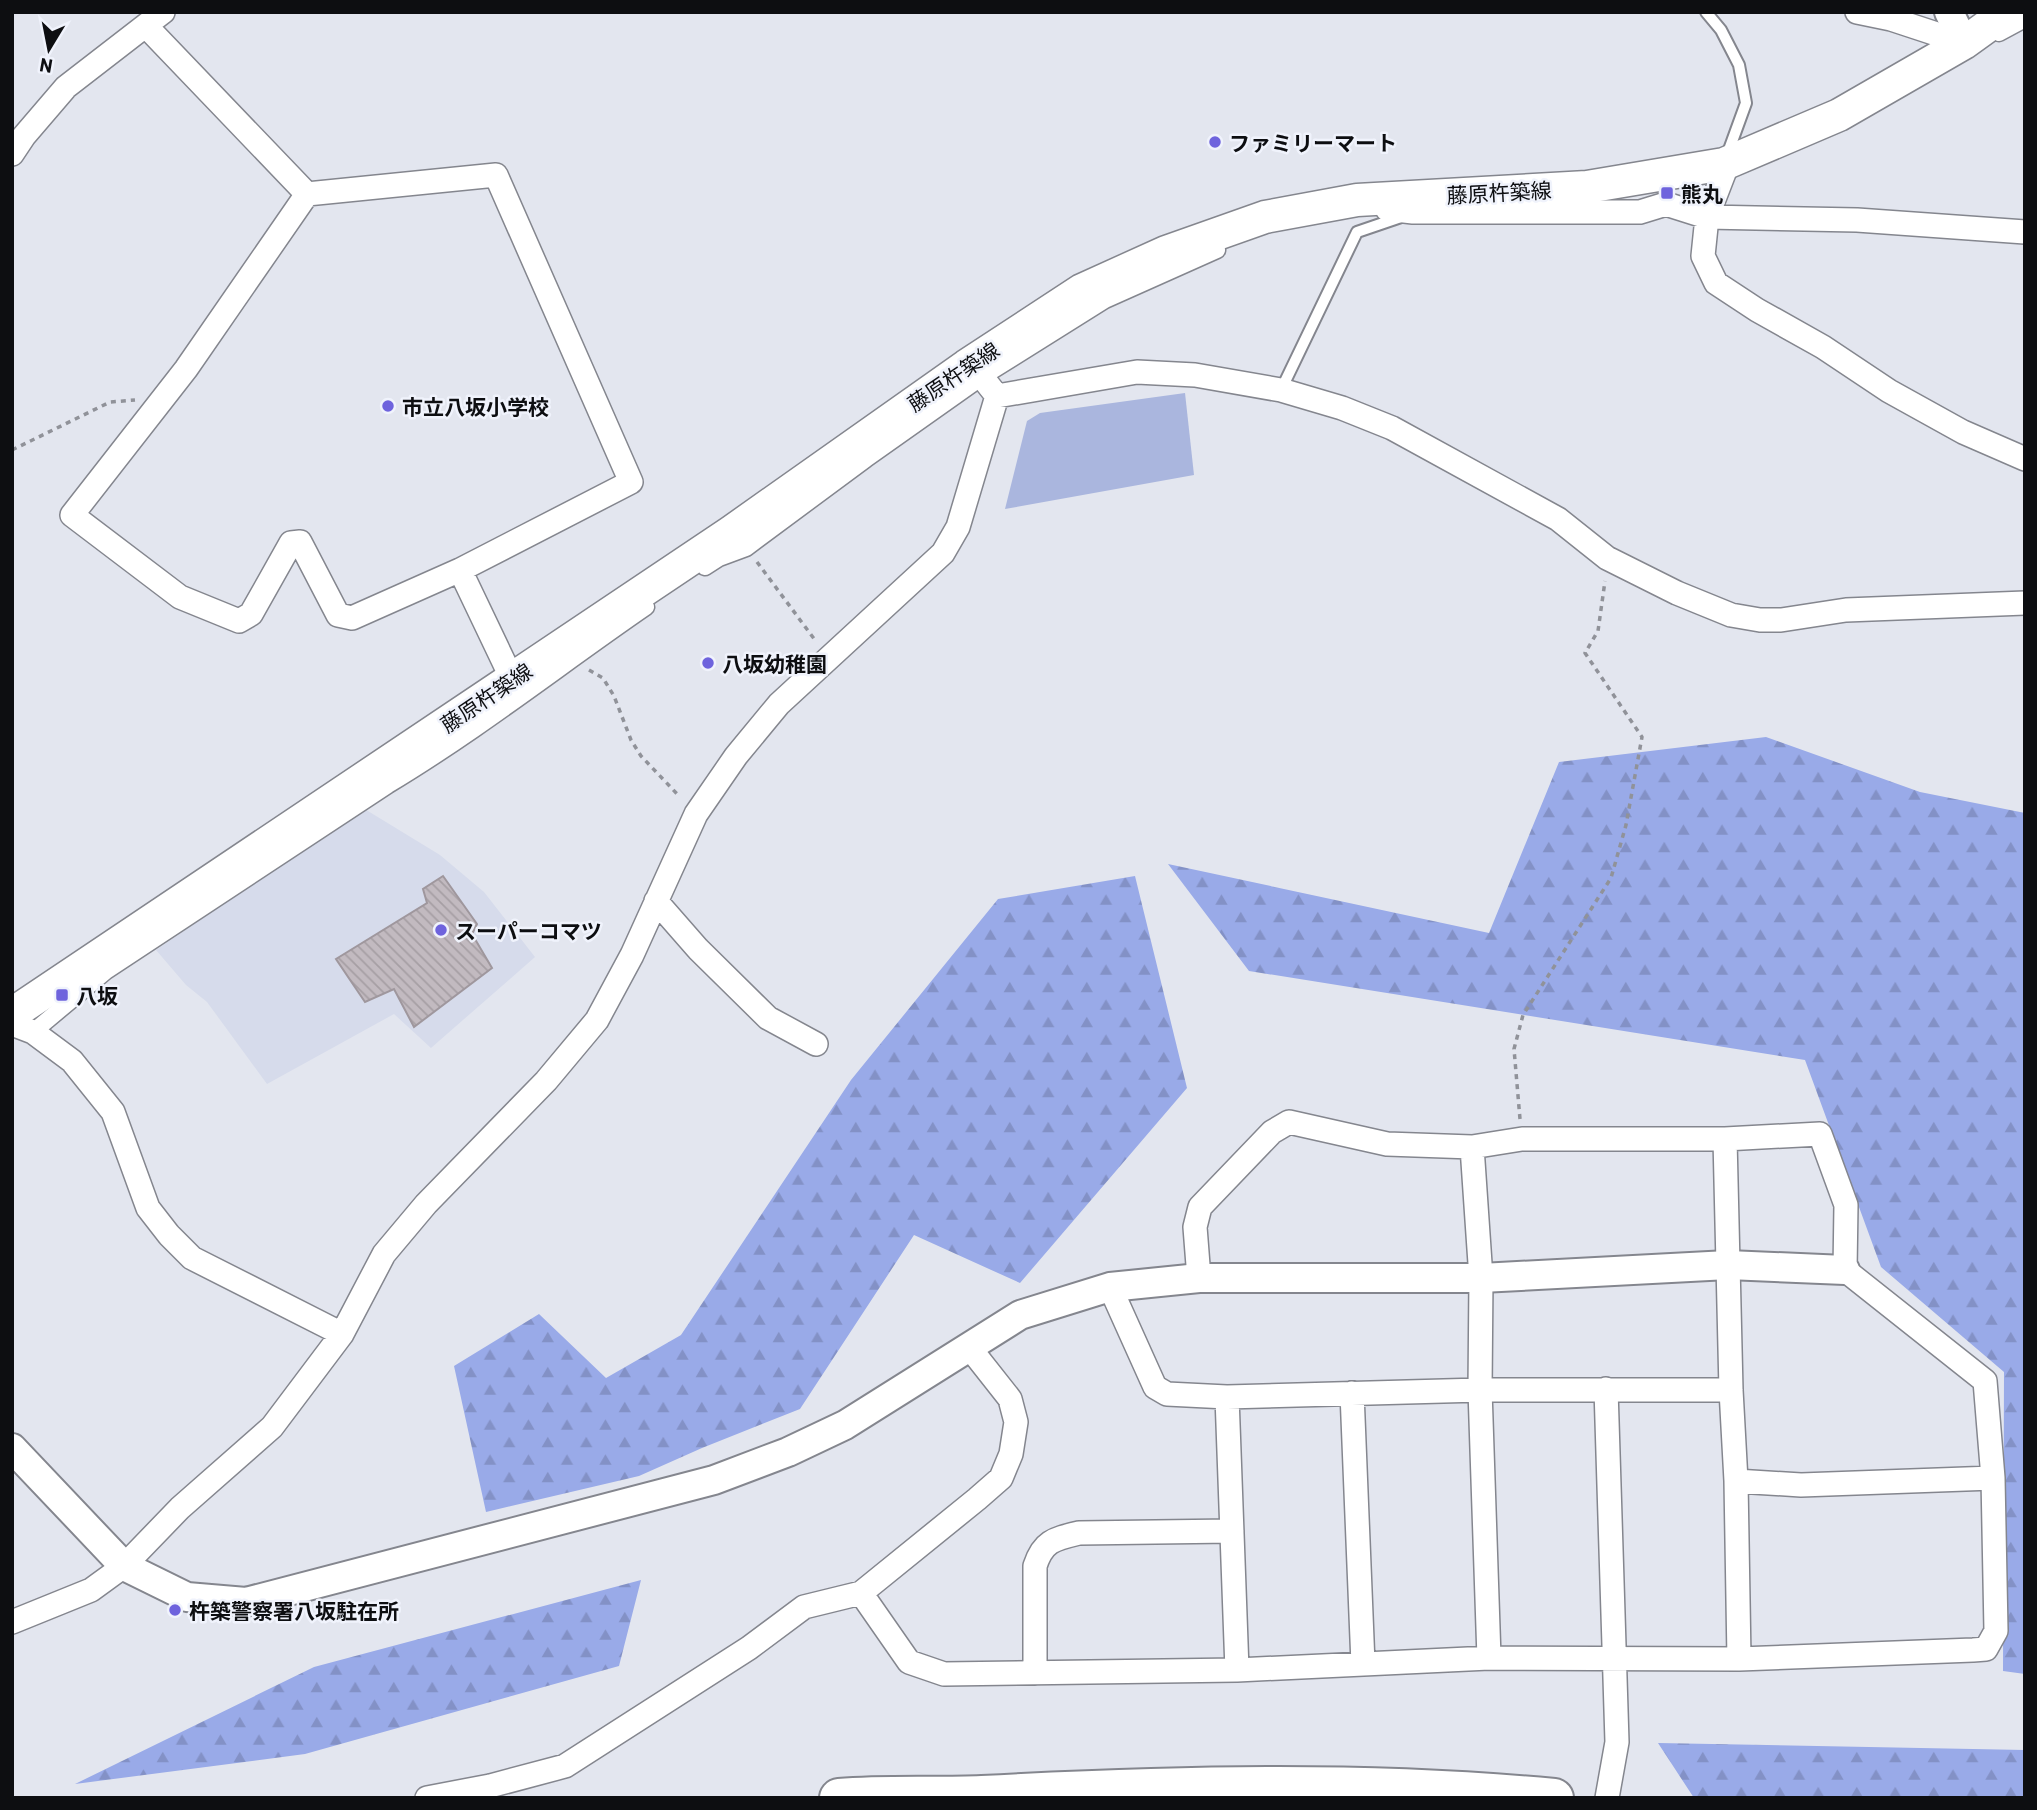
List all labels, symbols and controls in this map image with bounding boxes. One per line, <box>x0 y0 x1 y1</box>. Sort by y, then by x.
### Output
north arrow <box>14 14 84 84</box>
text: N <box>38 54 54 79</box>
place label: ファミリーマート <box>1229 130 1397 155</box>
marker: ファミリーマート <box>1207 134 1223 150</box>
street label: 藤原杵築線 <box>1446 177 1552 207</box>
place label: 熊丸 <box>1681 181 1723 206</box>
marker: 熊丸 <box>1659 185 1675 201</box>
street label: 藤原杵築線 <box>902 336 1004 416</box>
place label: 市立八坂小学校 <box>402 394 549 419</box>
marker: 市立八坂小学校 <box>380 398 396 414</box>
place label: 八坂幼稚園 <box>722 651 827 676</box>
marker: 八坂幼稚園 <box>700 655 716 671</box>
street label: 藤原杵築線 <box>435 657 537 737</box>
place label: スーパーコマツ <box>455 918 602 943</box>
marker: スーパーコマツ <box>433 922 449 938</box>
place label: 八坂 <box>76 983 118 1008</box>
marker: 八坂 <box>54 987 70 1003</box>
place label: 杵築警察署八坂駐在所 <box>189 1598 399 1623</box>
marker: 杵築警察署八坂駐在所 <box>167 1602 183 1618</box>

